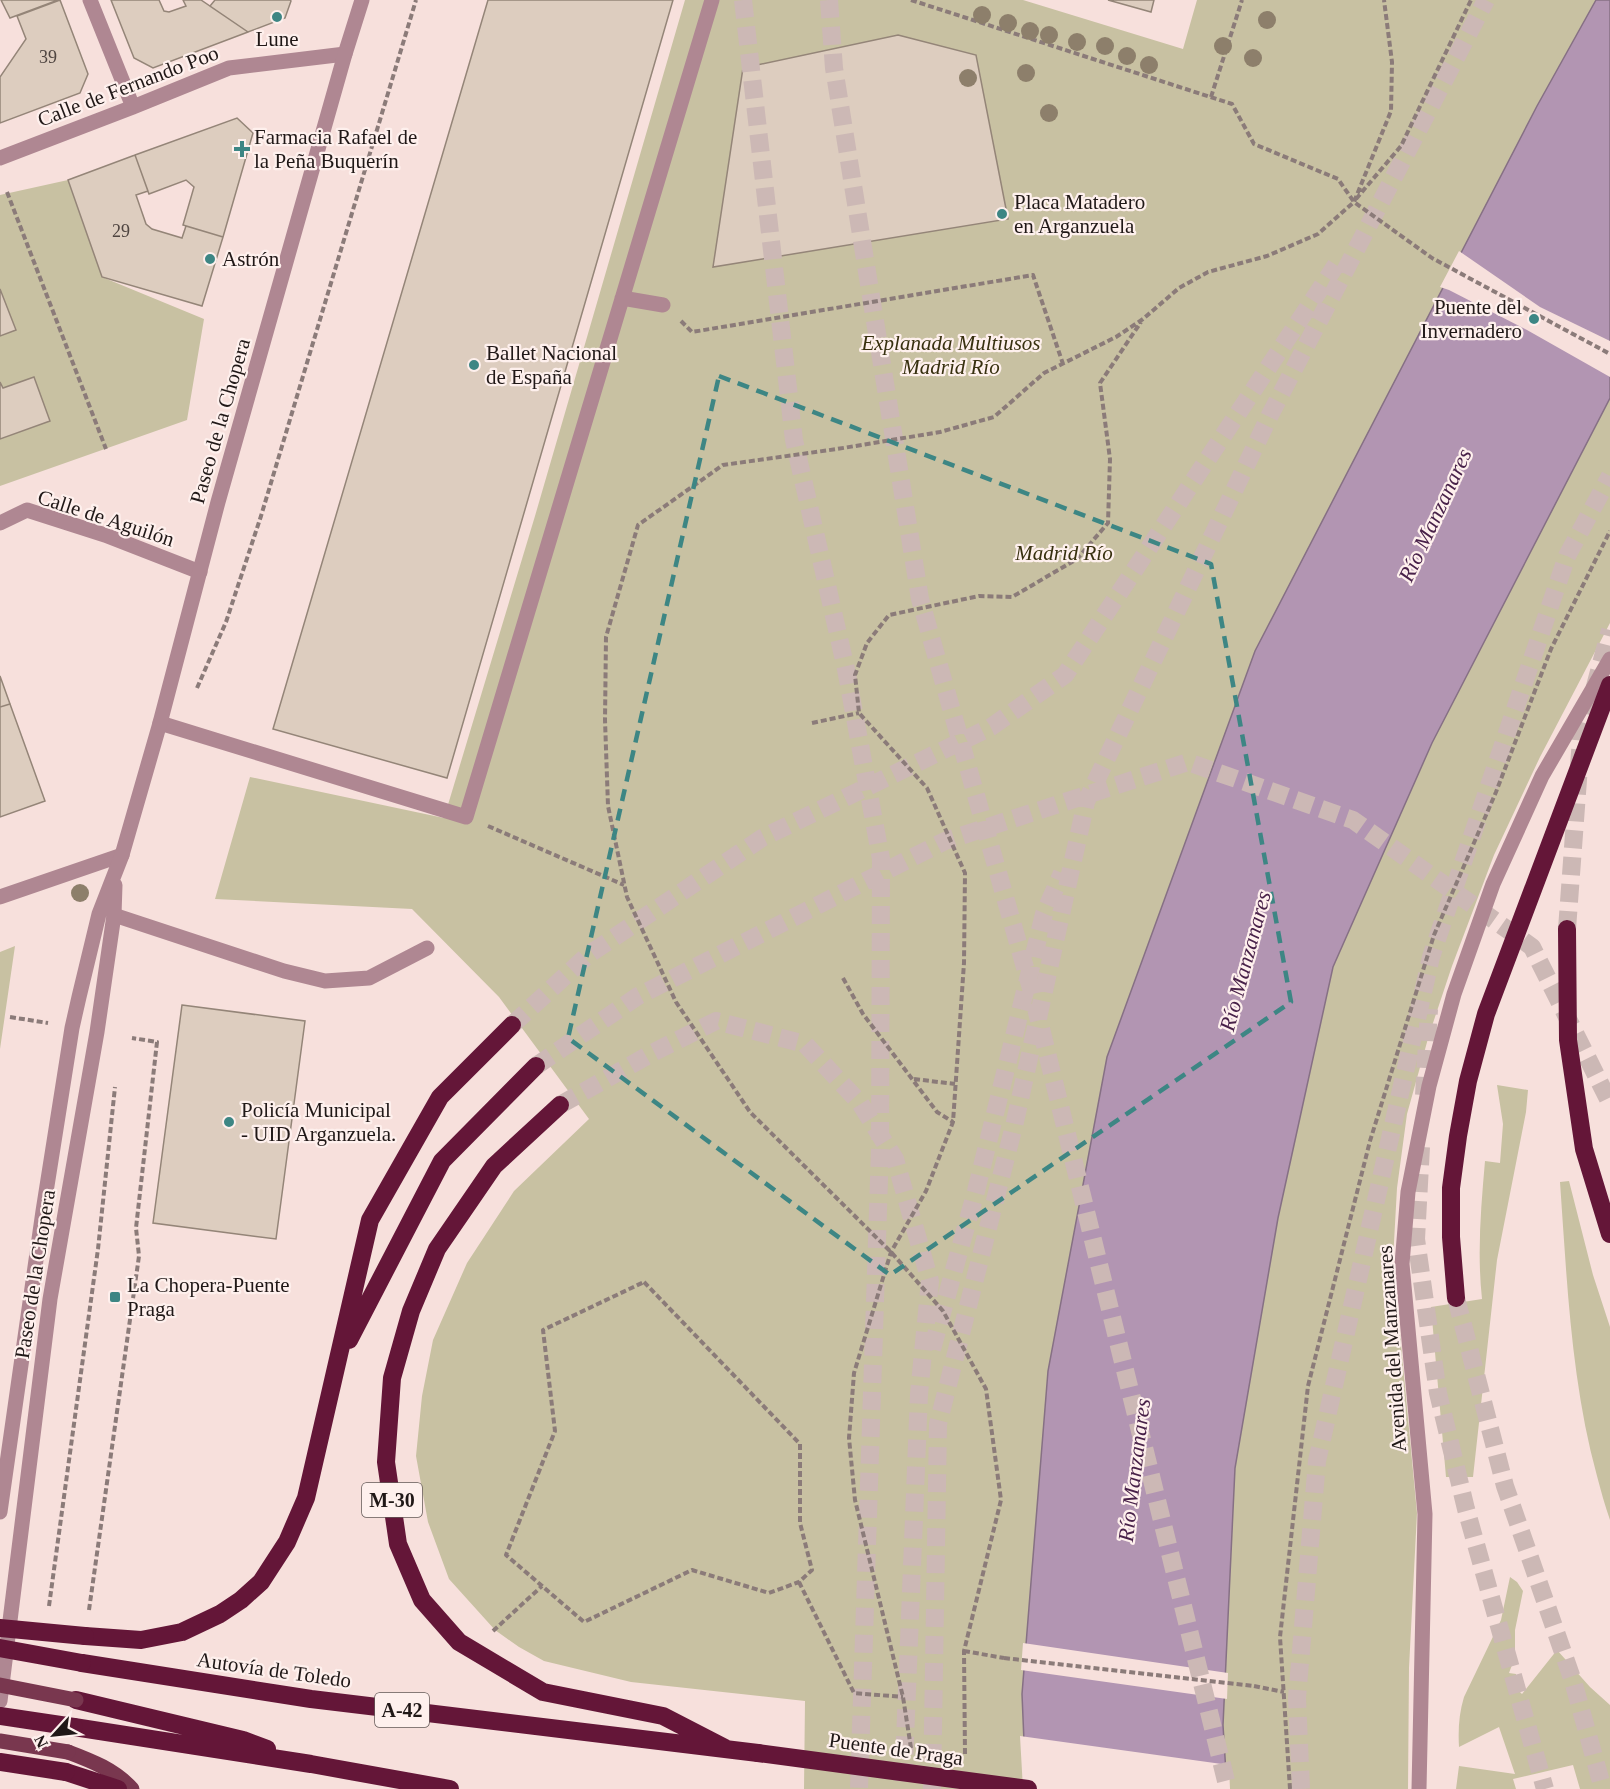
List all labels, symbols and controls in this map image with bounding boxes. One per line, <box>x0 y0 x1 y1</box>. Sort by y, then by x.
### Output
marker: Lune <box>270 10 284 24</box>
place label: Lune <box>255 27 299 51</box>
street label: Calle de Fernando Poo <box>34 40 222 132</box>
house number: 39 <box>39 47 57 67</box>
place label: Farmacia Rafael de la Peña Buquerín <box>254 125 417 173</box>
marker: Farmacia Rafael de la Peña Buquerín <box>235 142 249 156</box>
place label: Placa Matadero en Arganzuela <box>1014 190 1145 238</box>
marker: Placa Matadero en Arganzuela <box>995 207 1009 221</box>
house number: 29 <box>112 221 130 241</box>
place label: Astrón <box>222 247 280 271</box>
marker: Astrón <box>203 252 217 266</box>
place label: Puente del Invernadero <box>1421 295 1522 343</box>
marker: Puente del Invernadero <box>1527 312 1541 326</box>
park label: Explanada Multiusos Madrid Río <box>860 331 1041 379</box>
street label: Paseo de la Chopera <box>185 335 255 506</box>
place label: Ballet Nacional de España <box>486 341 617 389</box>
marker: Ballet Nacional de España <box>467 358 481 372</box>
water label: Río Manzanares <box>1393 444 1477 586</box>
street label: Calle de Aguilón <box>35 485 178 552</box>
park label: Madrid Río <box>1014 541 1113 565</box>
water label: Río Manzanares <box>1214 888 1276 1035</box>
place label: Policía Municipal - UID Arganzuela. <box>241 1098 396 1146</box>
marker: Policía Municipal - UID Arganzuela. <box>222 1115 236 1129</box>
street label: Paseo de la Chopera <box>10 1187 60 1360</box>
street label: Avenida del Manzanares <box>1373 1245 1411 1453</box>
place label: La Chopera-Puente Praga <box>127 1273 290 1321</box>
marker: La Chopera-Puente Praga <box>108 1290 122 1304</box>
water label: Río Manzanares <box>1113 1397 1155 1544</box>
road number: M-30 <box>362 1483 422 1517</box>
street label: Autovía de Toledo <box>195 1647 353 1693</box>
road number: A-42 <box>375 1693 429 1727</box>
north arrow <box>24 1705 84 1765</box>
street label: Puente de Praga <box>827 1728 965 1770</box>
text: N <box>31 1732 51 1751</box>

